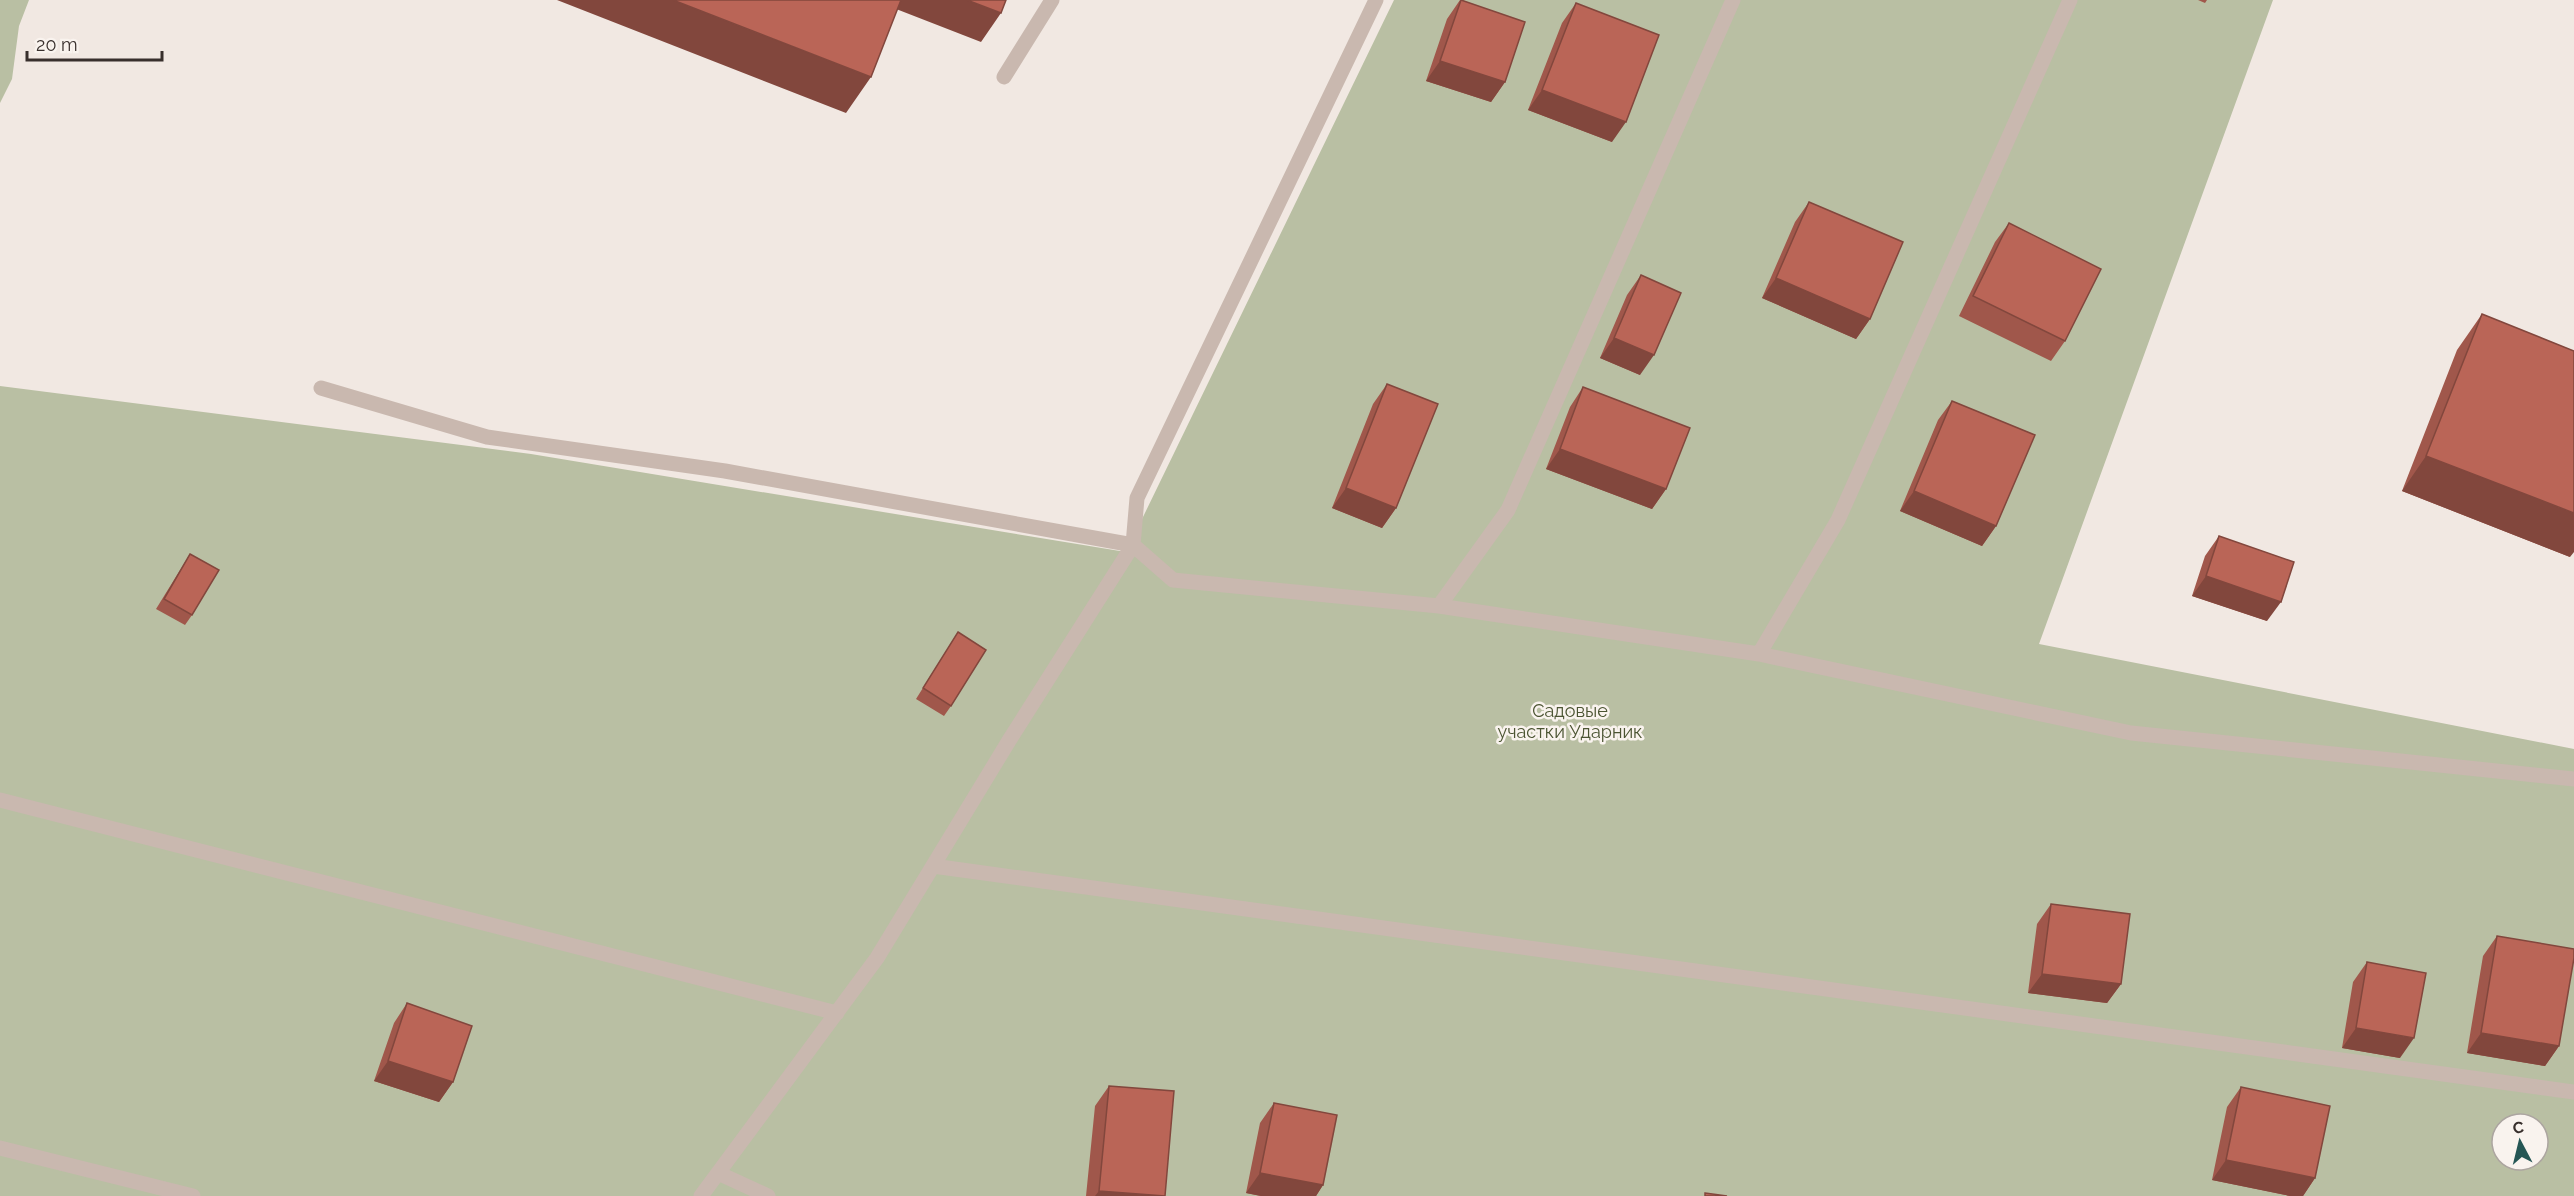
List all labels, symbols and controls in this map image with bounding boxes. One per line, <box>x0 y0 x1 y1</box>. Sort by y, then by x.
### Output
scale bar <box>27 24 162 62</box>
text: 20 m <box>36 34 78 55</box>
park label: Садовые участки Ударник <box>1498 700 1642 742</box>
north arrow <box>2490 1112 2550 1172</box>
text: С <box>2512 1118 2525 1138</box>

